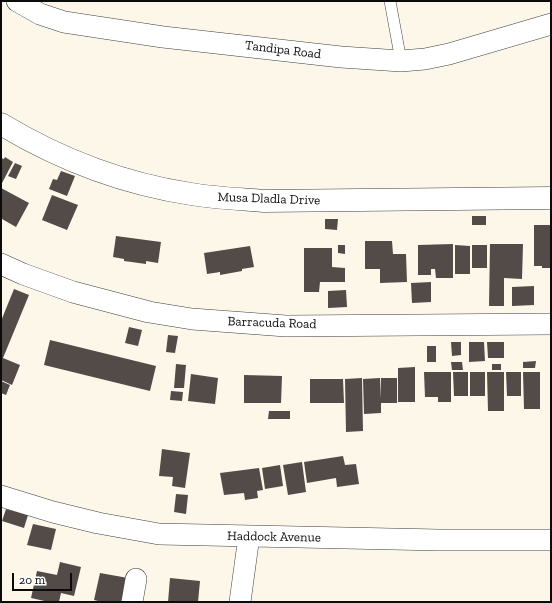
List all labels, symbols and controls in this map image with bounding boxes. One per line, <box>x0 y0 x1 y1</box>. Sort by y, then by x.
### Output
street label: Tandipa Road <box>244 38 322 62</box>
street label: Musa Dladla Drive <box>217 189 321 209</box>
street label: Barracuda Road <box>227 314 317 332</box>
street label: Haddock Avenue <box>227 528 321 546</box>
scale bar <box>14 565 74 591</box>
text: 20 m <box>19 573 45 587</box>

